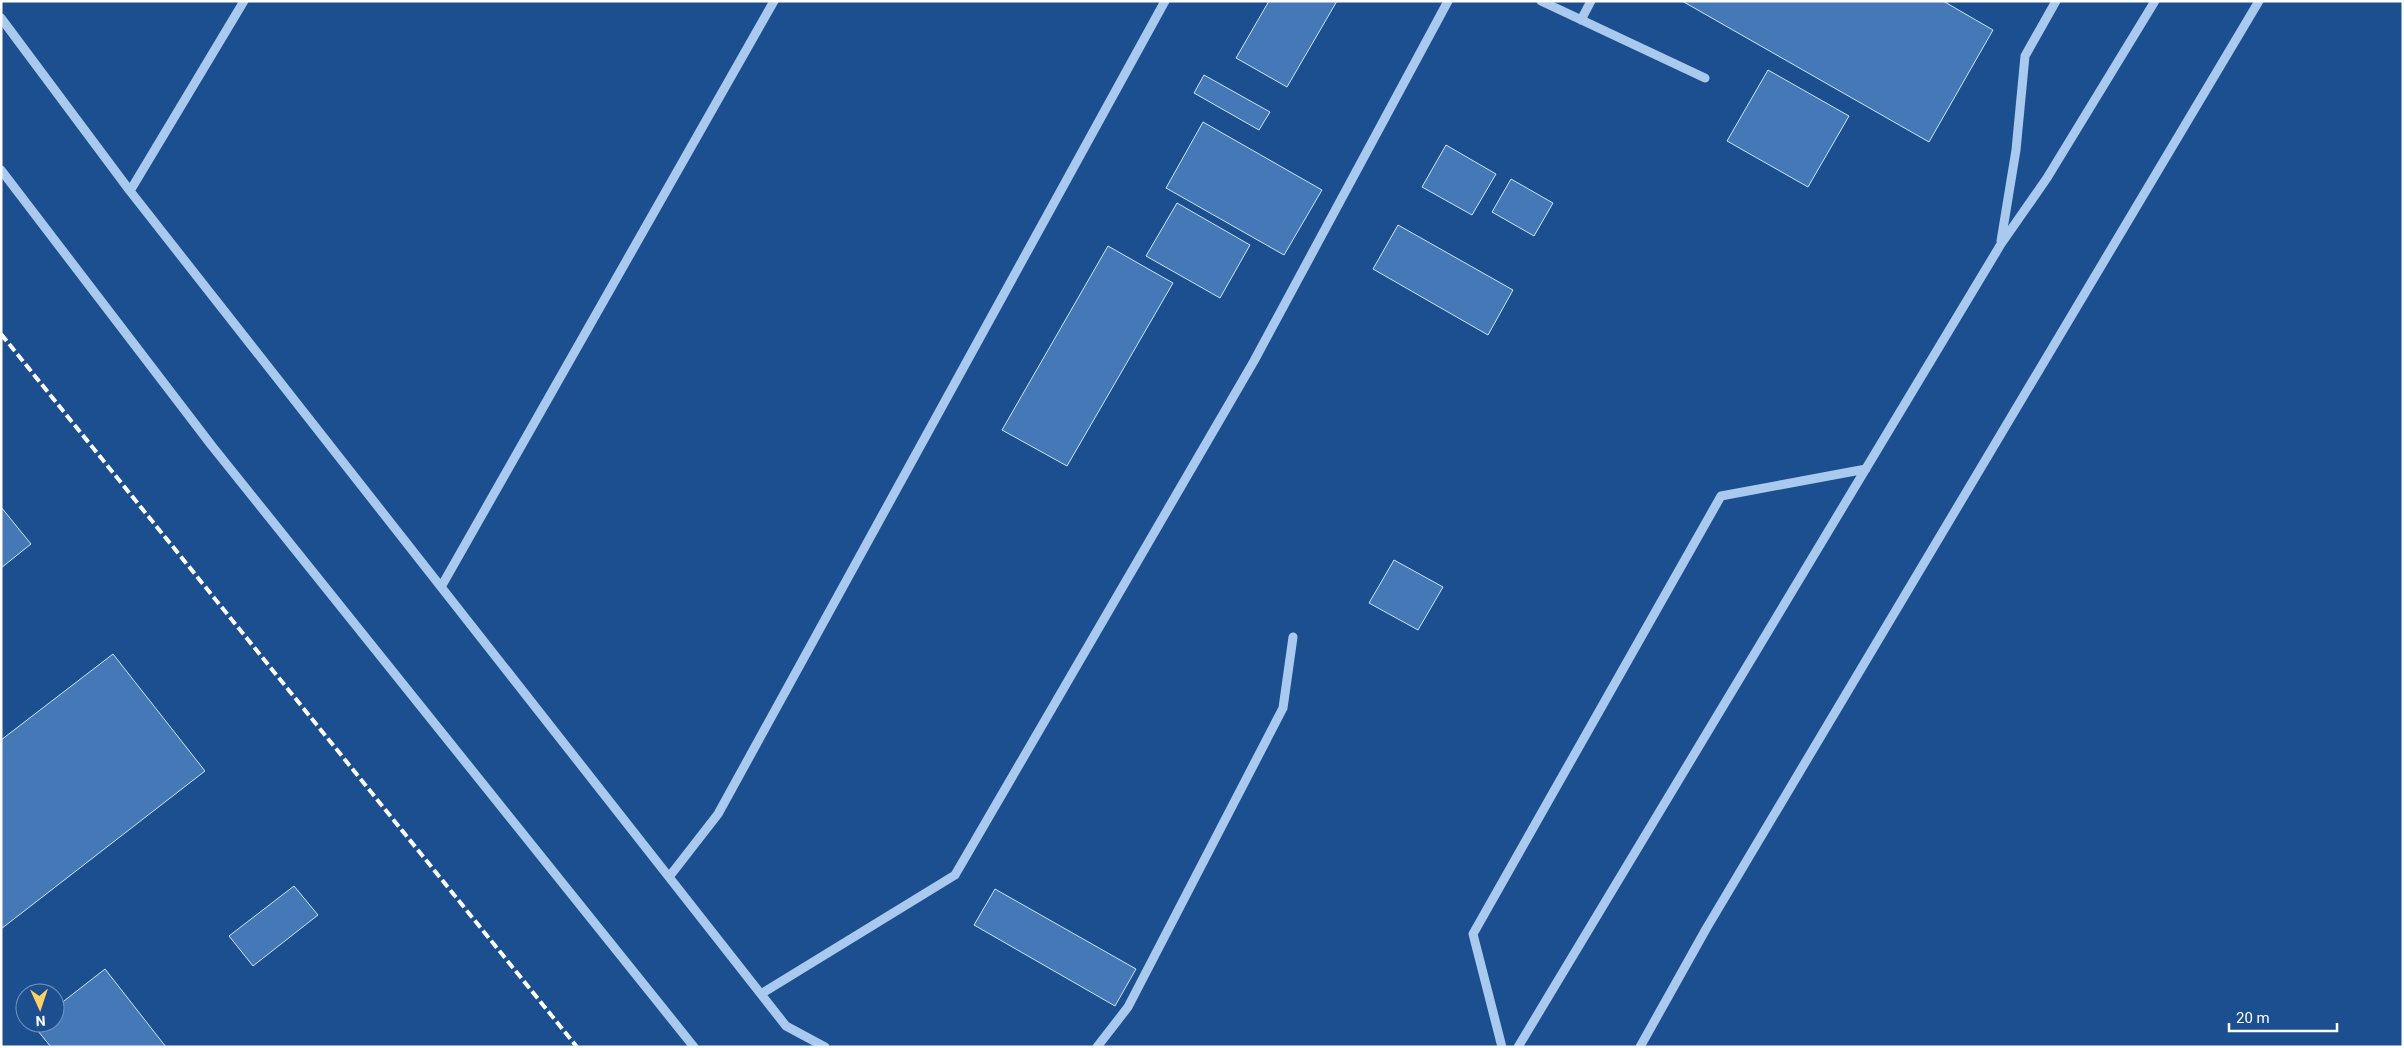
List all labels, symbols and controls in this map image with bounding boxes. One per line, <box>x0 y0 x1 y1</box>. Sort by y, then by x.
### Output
north arrow <box>15 983 65 1033</box>
scale bar <box>2229 1000 2336 1032</box>
text: 20 m <box>2236 1009 2270 1027</box>
text: N <box>35 1013 46 1029</box>

